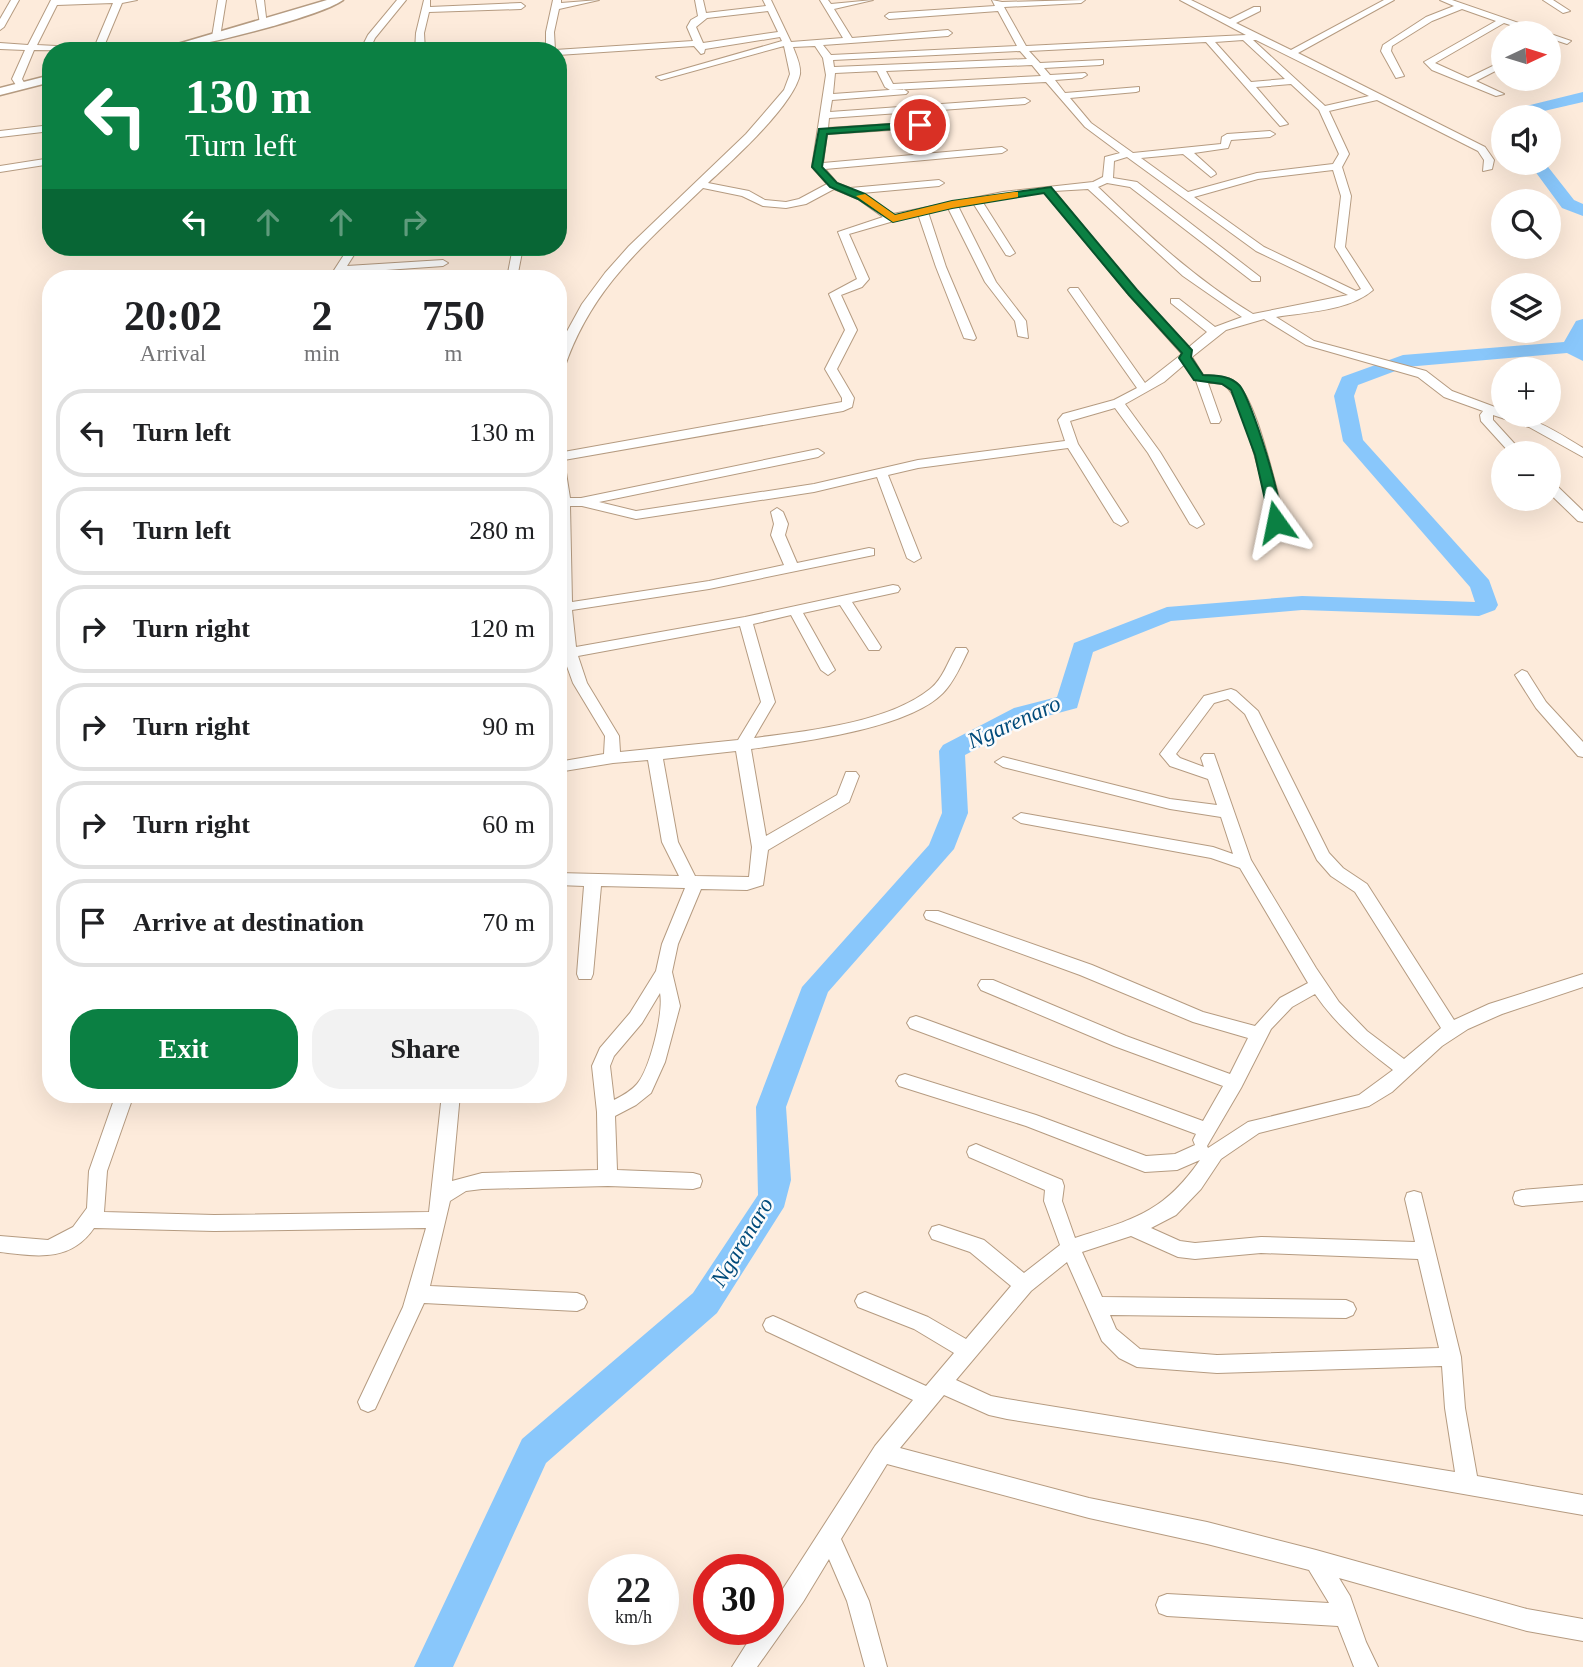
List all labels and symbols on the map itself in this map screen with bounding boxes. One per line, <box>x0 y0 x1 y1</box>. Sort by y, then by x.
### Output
north arrow <box>1491 21 1561 91</box>
pin <box>890 95 950 155</box>
position arrow <box>1239 485 1313 559</box>
water label: Ngarenaro <box>963 690 1064 754</box>
water label: Ngarenaro <box>705 1193 778 1292</box>
speed limit sign: 30 <box>693 1554 784 1645</box>

